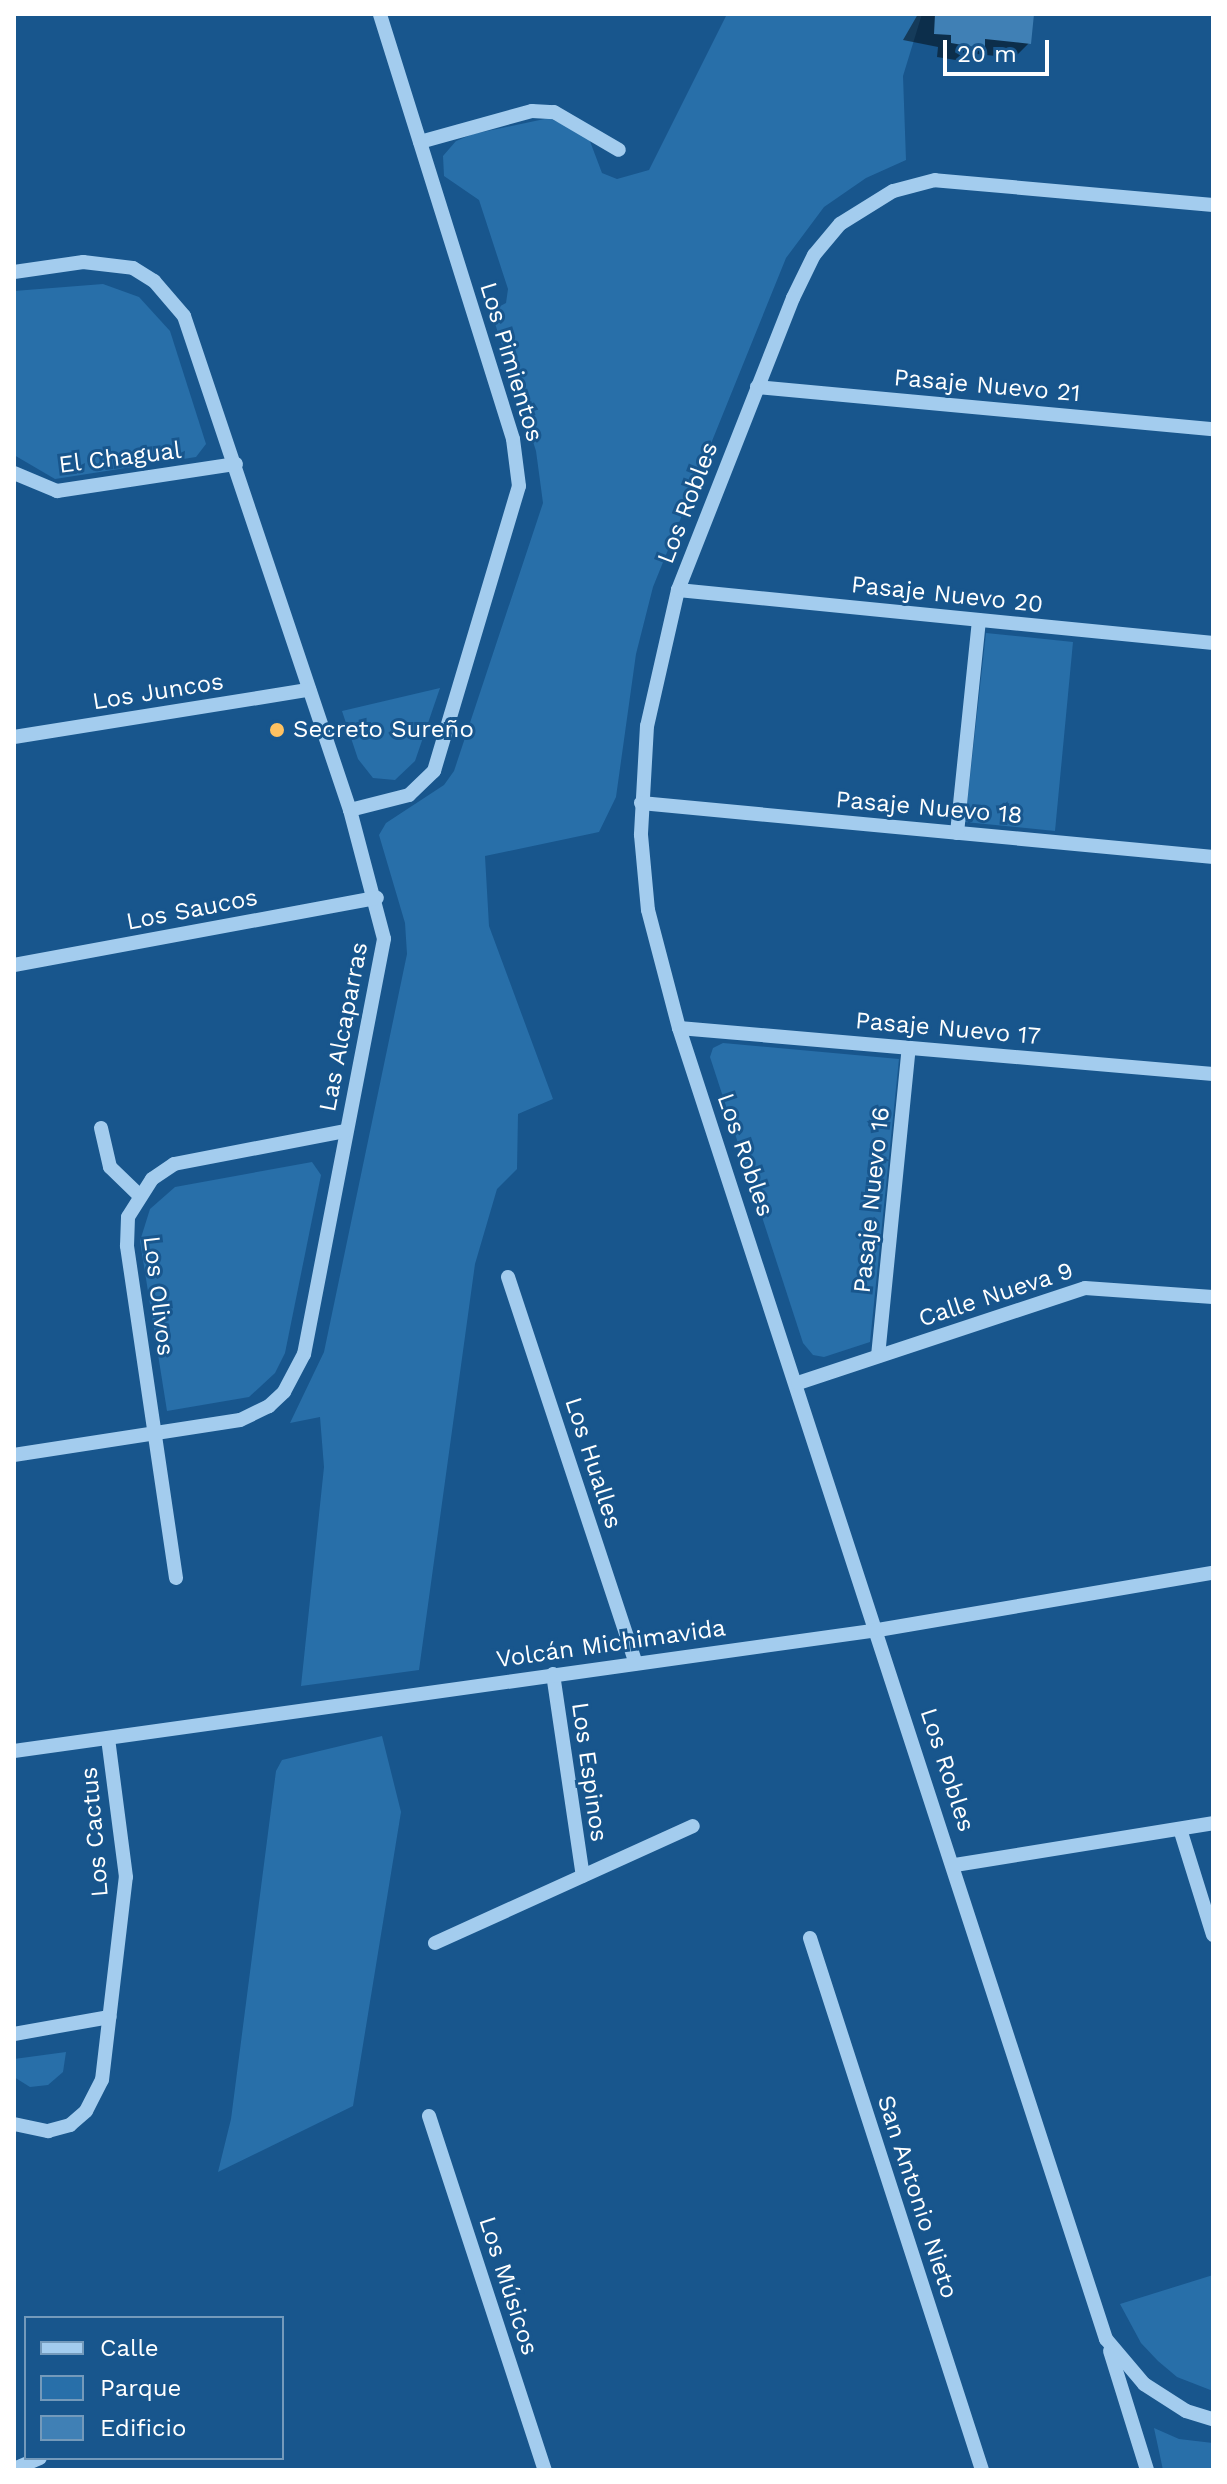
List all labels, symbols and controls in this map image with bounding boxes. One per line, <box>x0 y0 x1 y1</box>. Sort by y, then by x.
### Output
scale bar <box>947 24 1053 74</box>
text: 20 m <box>957 40 1017 68</box>
street label: Los Pimientos <box>473 279 549 445</box>
street label: Pasaje Nuevo 21 <box>893 364 1081 408</box>
street label: El Chagual <box>57 436 183 480</box>
street label: Los Robles <box>652 438 724 568</box>
street label: Pasaje Nuevo 20 <box>850 571 1044 619</box>
street label: Los Juncos <box>90 667 226 717</box>
place label: Secreto Sureño <box>293 716 474 744</box>
marker: Secreto Sureño <box>268 721 286 739</box>
street label: Pasaje Nuevo 18 <box>834 785 1024 831</box>
street label: Los Saucos <box>124 883 260 937</box>
street label: Las Alcaparras <box>313 939 375 1115</box>
street label: Pasaje Nuevo 17 <box>854 1007 1042 1051</box>
street label: Los Robles <box>711 1090 779 1220</box>
street label: Pasaje Nuevo 16 <box>848 1105 896 1295</box>
street label: Los Olivos <box>136 1234 180 1358</box>
street label: Calle Nueva 9 <box>915 1256 1077 1334</box>
street label: Los Hualles <box>558 1394 628 1532</box>
street label: Volcán Michimavida <box>494 1614 728 1674</box>
street label: Los Espinos <box>565 1700 613 1844</box>
street label: Los Robles <box>914 1705 980 1835</box>
street label: Los Cactus <box>75 1766 115 1898</box>
street label: San Antonio Nieto <box>870 2091 964 2303</box>
street label: Los Músicos <box>472 2213 544 2359</box>
legend <box>24 2316 284 2460</box>
text: Calle <box>100 2334 159 2362</box>
text: Parque <box>100 2374 181 2402</box>
text: Edificio <box>100 2414 186 2442</box>

